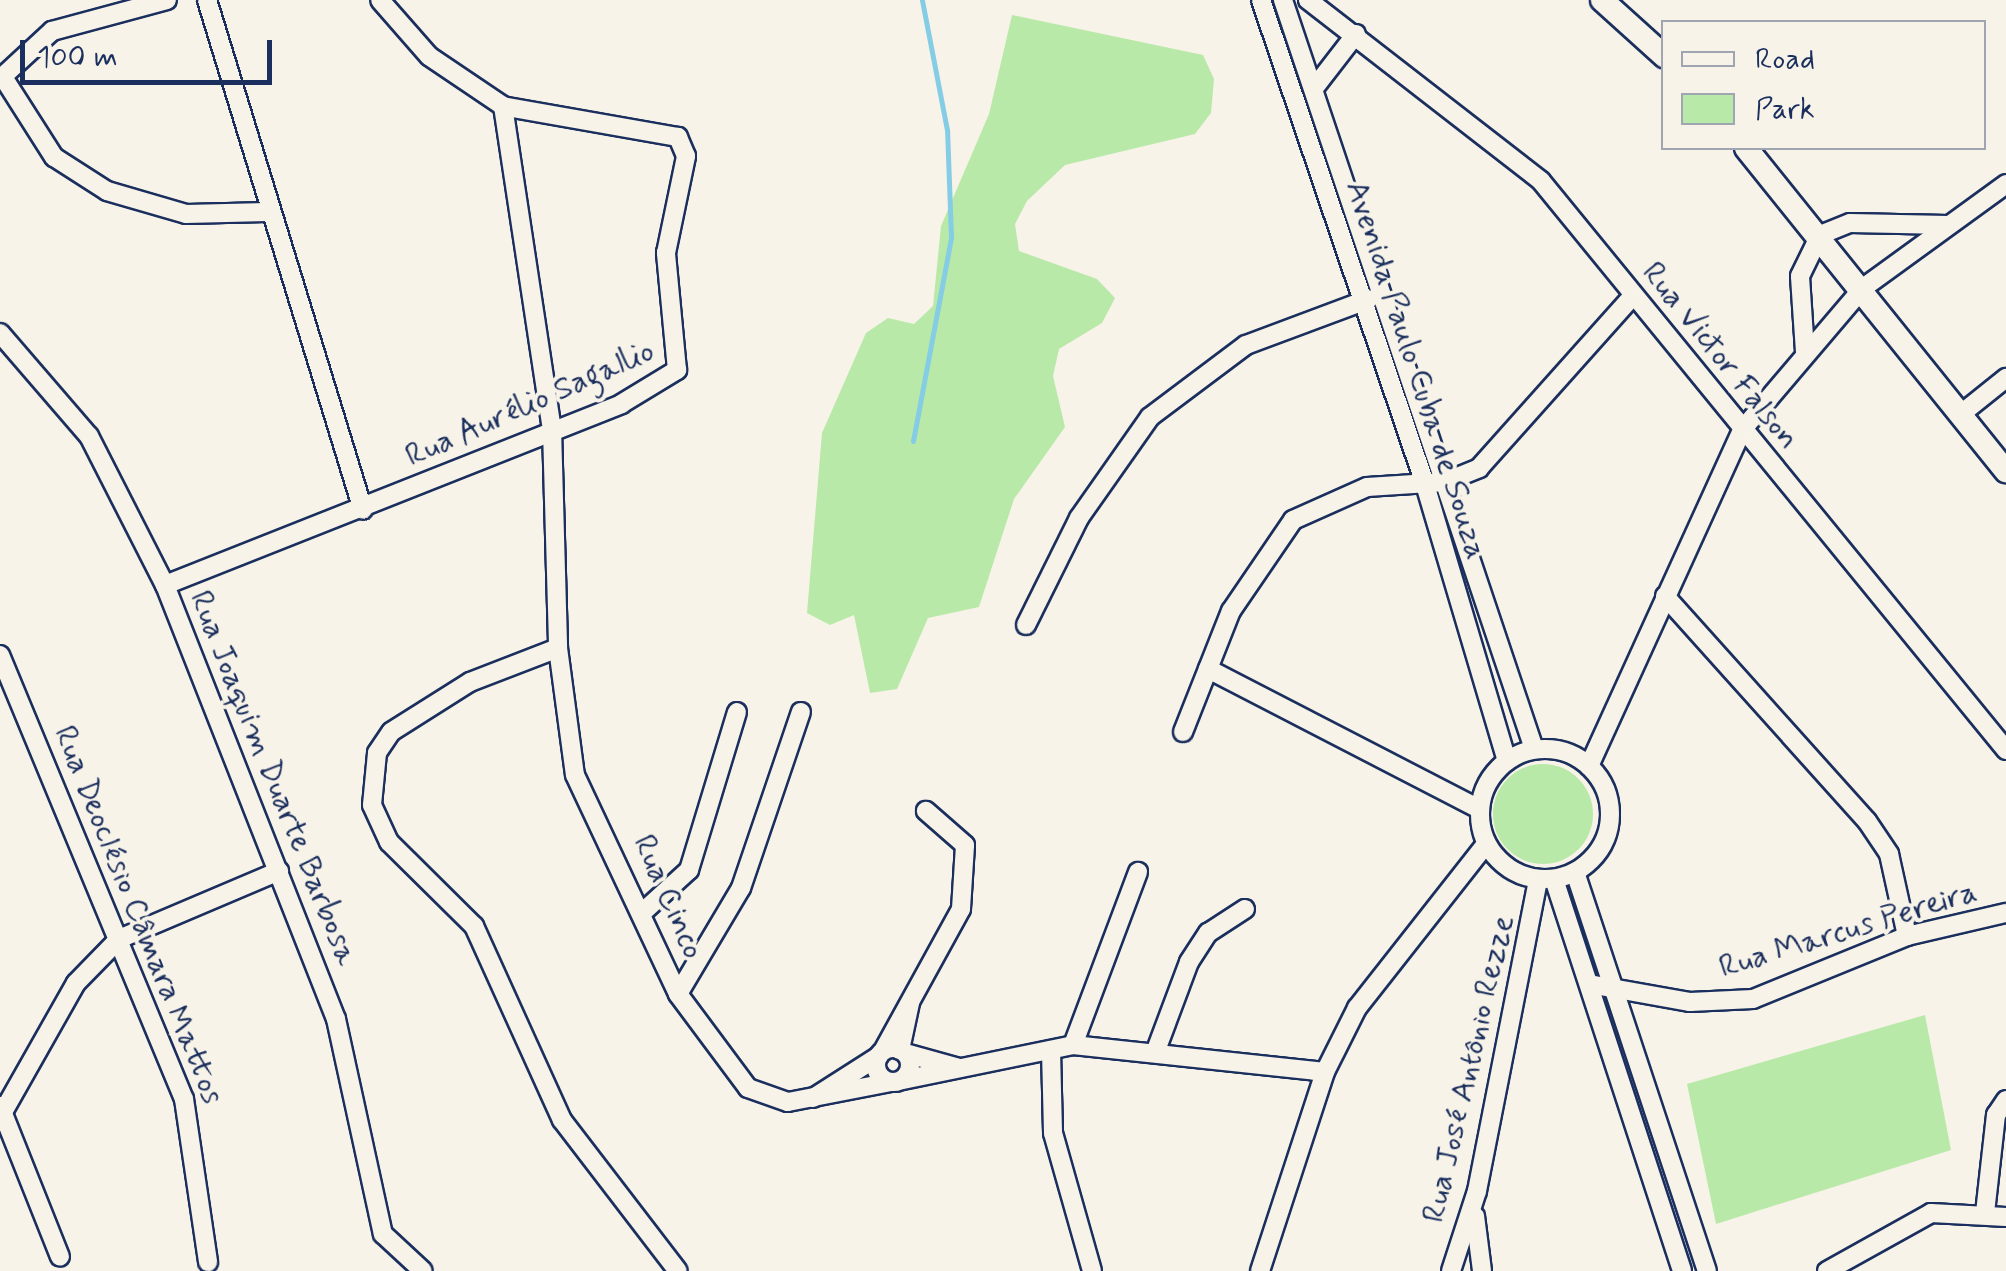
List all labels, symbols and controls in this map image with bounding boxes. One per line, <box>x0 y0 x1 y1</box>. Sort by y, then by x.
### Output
scale bar <box>25 20 278 82</box>
legend <box>1661 20 1986 150</box>
text: 100 m <box>37 38 118 77</box>
text: Road <box>1755 40 1815 79</box>
text: Park <box>1755 90 1815 129</box>
street label: Avenida Paulo Cuba de Souza <box>1338 179 1494 561</box>
street label: Rua Victor Falson <box>1634 256 1806 456</box>
street label: Rua Aurélio Sagallio <box>402 333 658 475</box>
street label: Rua Joaquim Duarte Barbosa <box>179 582 367 974</box>
street label: Rua Deoclésio Câmara Mattos <box>45 721 231 1109</box>
street label: Rua Cinco <box>624 829 712 965</box>
street label: Rua Marcus Pereira <box>1719 874 1977 986</box>
street label: Rua José Antônio Rezze <box>1415 911 1523 1227</box>

